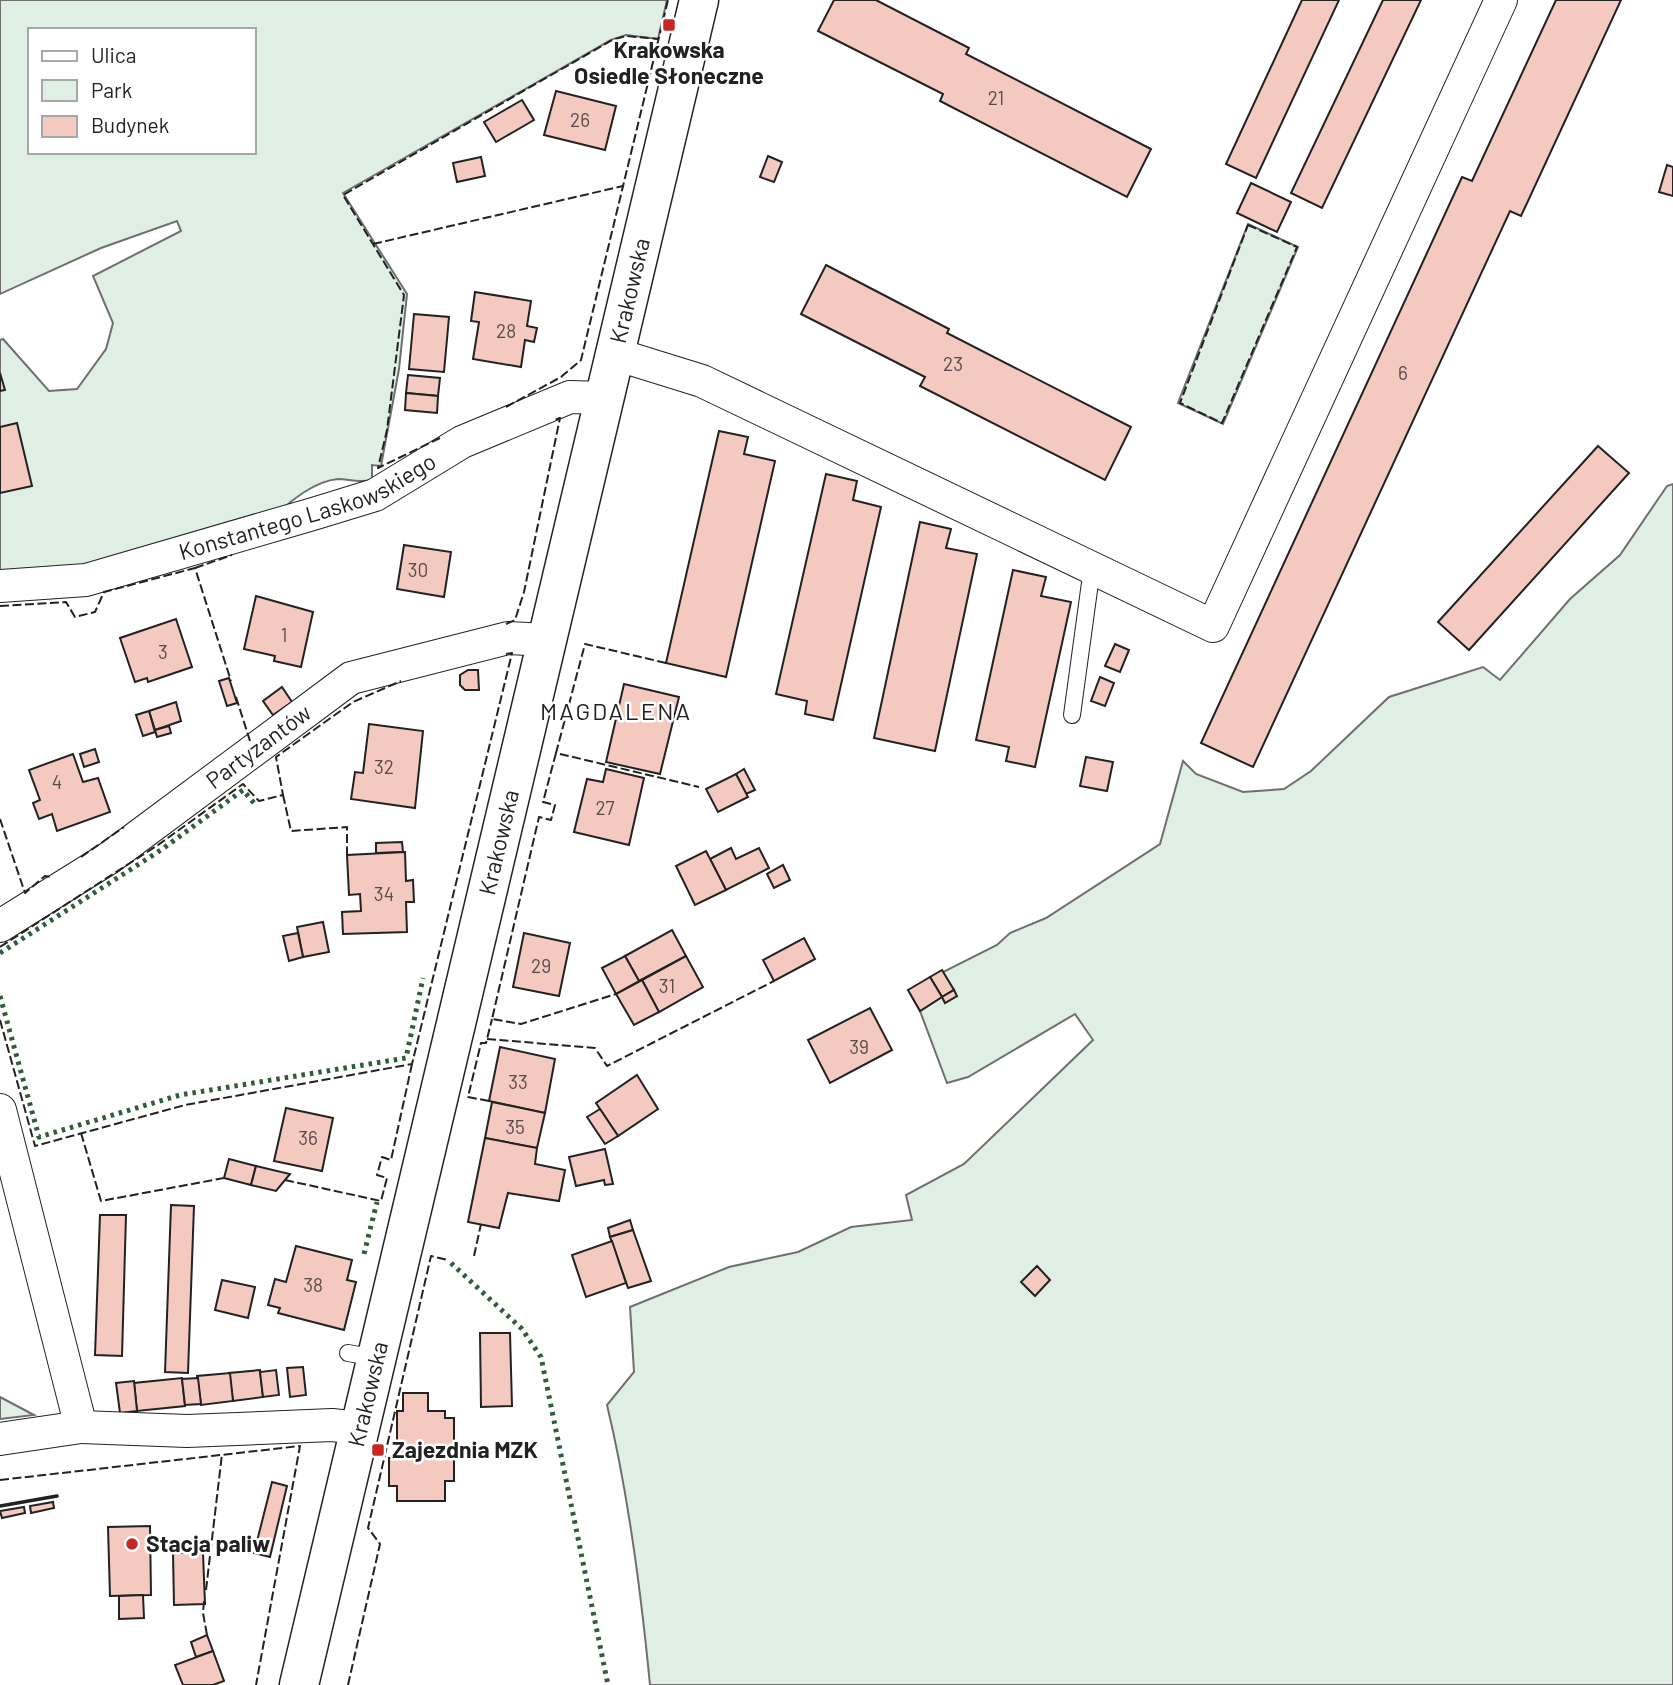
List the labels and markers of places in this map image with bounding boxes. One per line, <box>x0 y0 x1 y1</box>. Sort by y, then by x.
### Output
marker: Krakowska Osiedle Słoneczne <box>661 17 677 33</box>
place label: Krakowska Osiedle Słoneczne <box>574 35 764 89</box>
place label: Zajezdnia MZK <box>392 1435 538 1463</box>
marker: Zajezdnia MZK <box>370 1442 386 1458</box>
place label: Stacja paliw <box>146 1529 270 1557</box>
marker: Stacja paliw <box>124 1536 140 1552</box>

